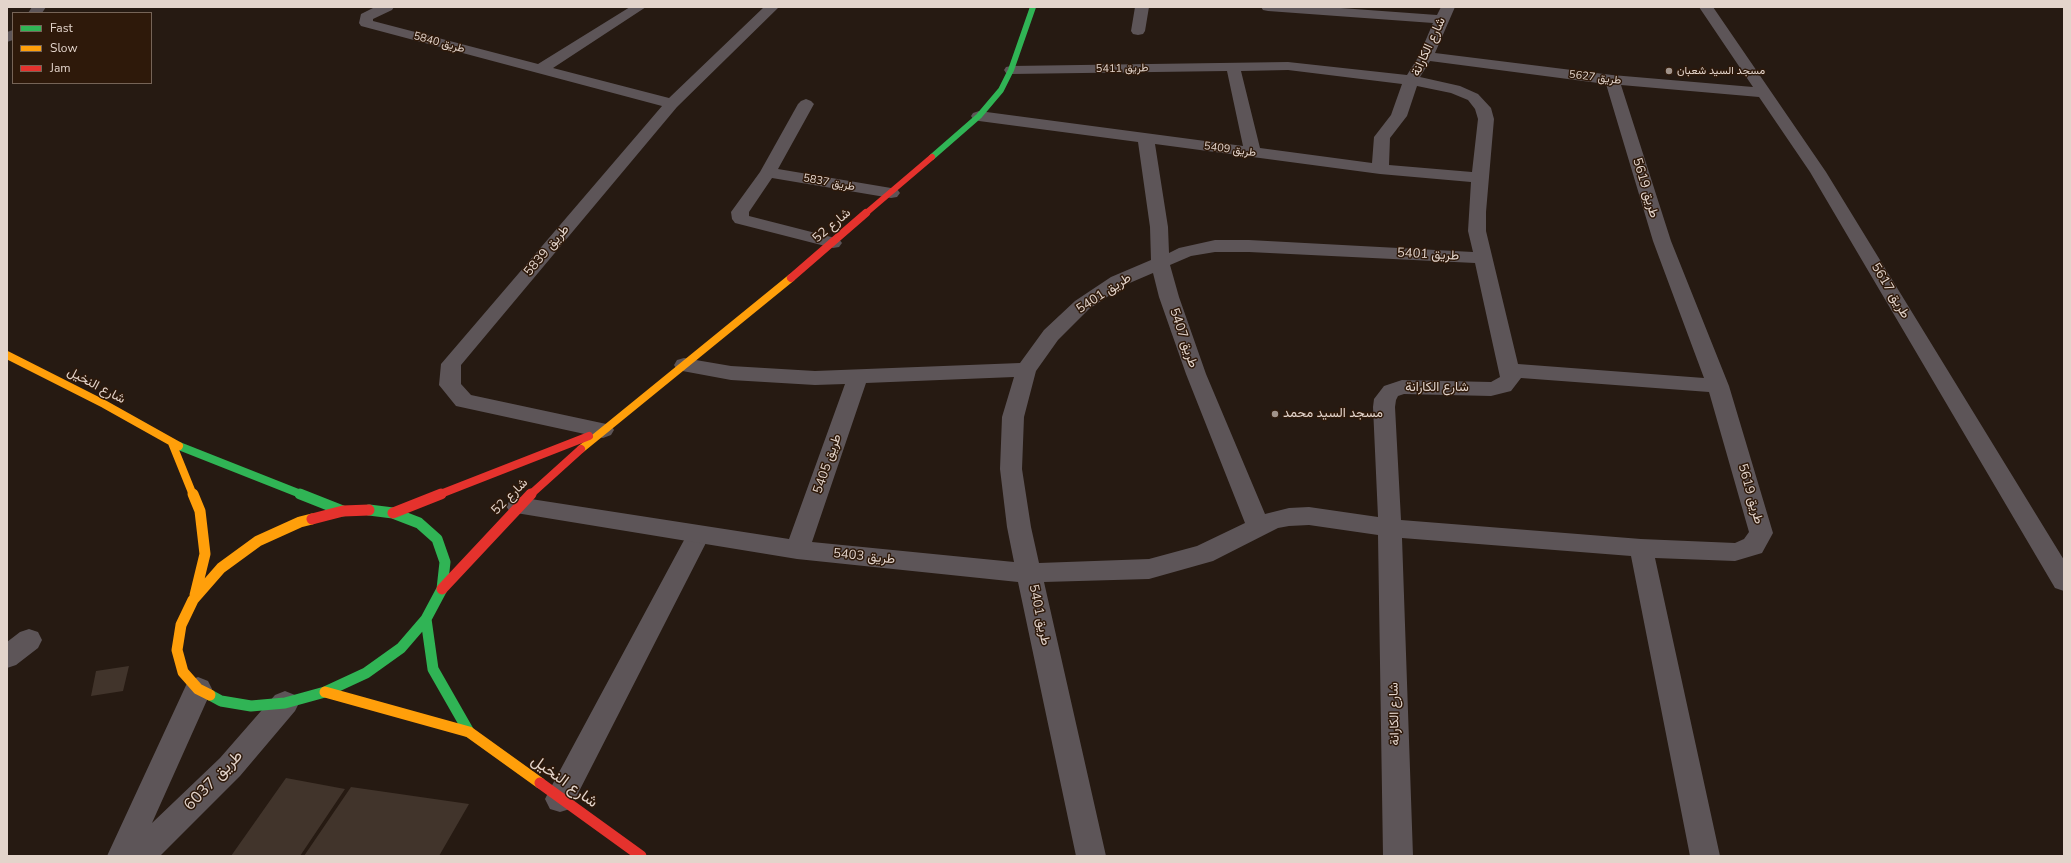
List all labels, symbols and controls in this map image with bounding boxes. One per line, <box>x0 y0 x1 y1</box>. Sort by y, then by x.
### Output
legend <box>12 12 152 84</box>
street label: شارع الكارانة <box>1409 15 1449 79</box>
text: Fast <box>50 20 73 36</box>
street label: طريق 5840 <box>412 30 466 56</box>
text: Slow <box>50 40 78 56</box>
text: Jam <box>50 60 71 76</box>
street label: طريق 5411 <box>1096 62 1148 76</box>
place label: مسجد السيد شعبان <box>1677 64 1765 78</box>
marker: مسجد السيد شعبان <box>1664 66 1674 76</box>
street label: طريق 5627 <box>1568 68 1622 88</box>
street label: طريق 5409 <box>1203 140 1257 160</box>
street label: طريق 5619 <box>1628 156 1662 220</box>
street label: طريق 5837 <box>802 172 856 194</box>
street label: شارع 52 <box>810 206 854 246</box>
street label: طريق 5839 <box>521 222 573 280</box>
street label: طريق 5401 <box>1397 246 1459 264</box>
street label: طريق 5617 <box>1867 260 1913 322</box>
street label: طريق 5401 <box>1074 271 1134 317</box>
street label: طريق 5407 <box>1166 306 1200 370</box>
street label: شارع النخيل <box>64 364 128 408</box>
street label: شارع الكارانة <box>1405 380 1469 396</box>
place label: مسجد السيد محمد <box>1283 406 1383 422</box>
marker: مسجد السيد محمد <box>1270 409 1280 419</box>
street label: طريق 5405 <box>811 432 845 496</box>
street label: طريق 5619 <box>1734 462 1766 526</box>
street label: شارع 52 <box>489 476 531 518</box>
street label: طريق 5403 <box>832 546 896 568</box>
street label: طريق 5401 <box>1025 583 1053 647</box>
street label: شارع الكارانة <box>1387 682 1403 746</box>
street label: طريق 6037 <box>181 747 247 815</box>
street label: شارع النخيل <box>527 751 601 813</box>

